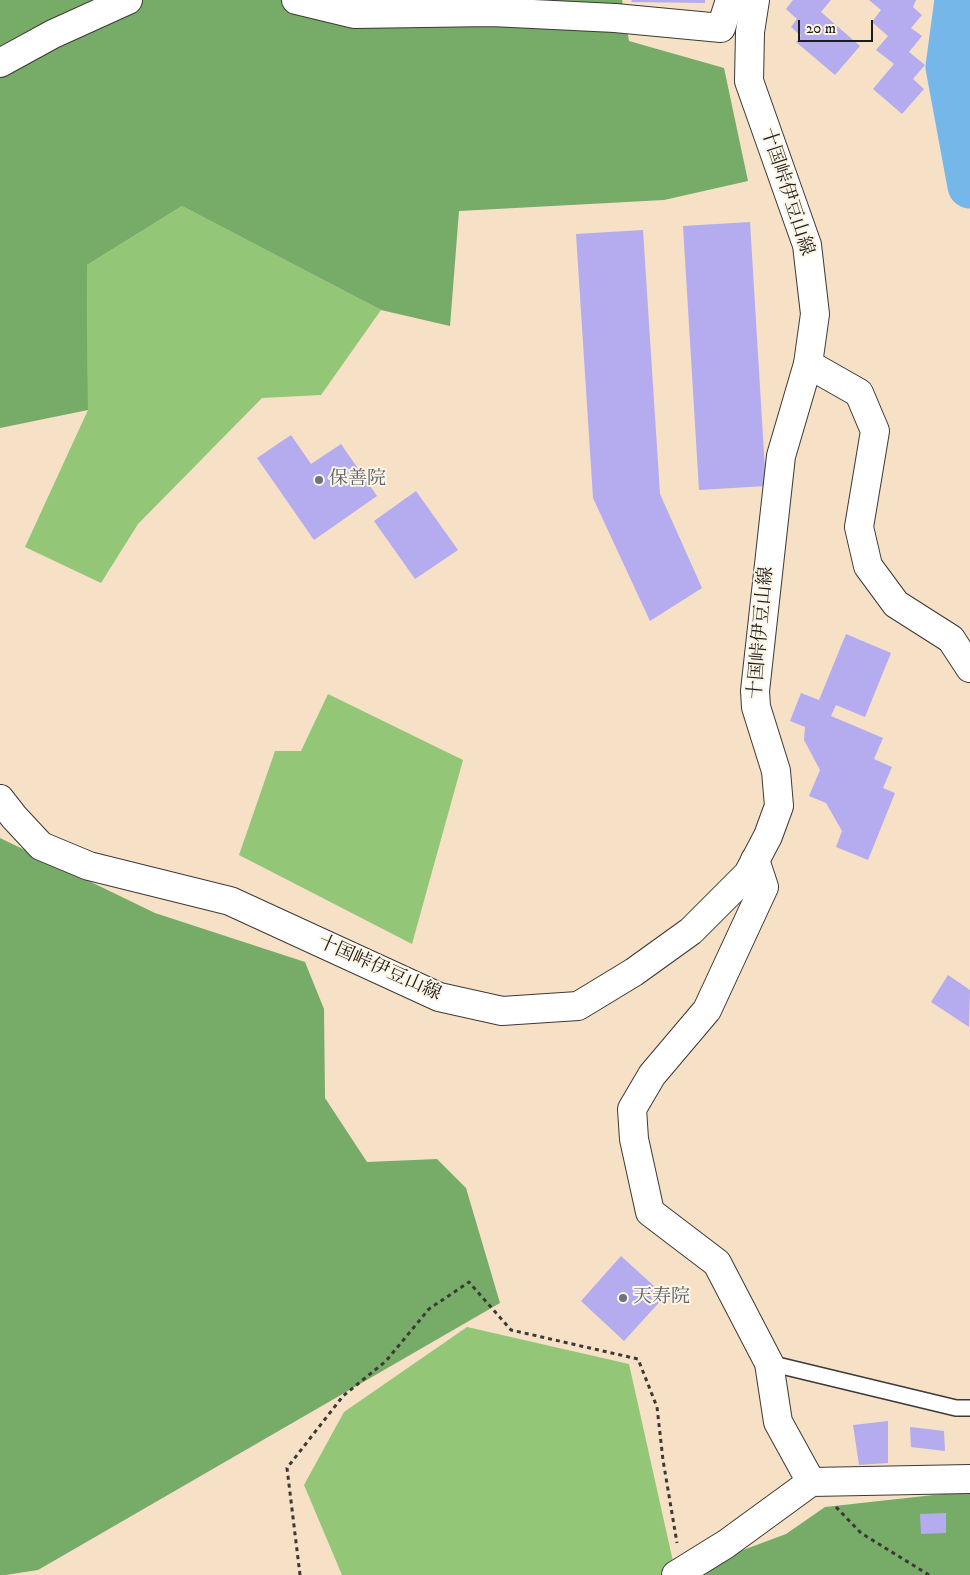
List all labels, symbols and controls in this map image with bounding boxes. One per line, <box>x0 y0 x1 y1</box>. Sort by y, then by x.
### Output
scale bar <box>800 10 875 42</box>
text: 20 m <box>806 19 836 38</box>
street label: 十国峠伊豆山線 <box>755 125 817 259</box>
place label: 保善院 <box>329 469 386 491</box>
marker: 保善院 <box>313 474 325 486</box>
street label: 十国峠伊豆山線 <box>745 566 779 700</box>
street label: 十国峠伊豆山線 <box>314 932 444 1006</box>
place label: 天寿院 <box>633 1287 690 1309</box>
marker: 天寿院 <box>617 1292 629 1304</box>

